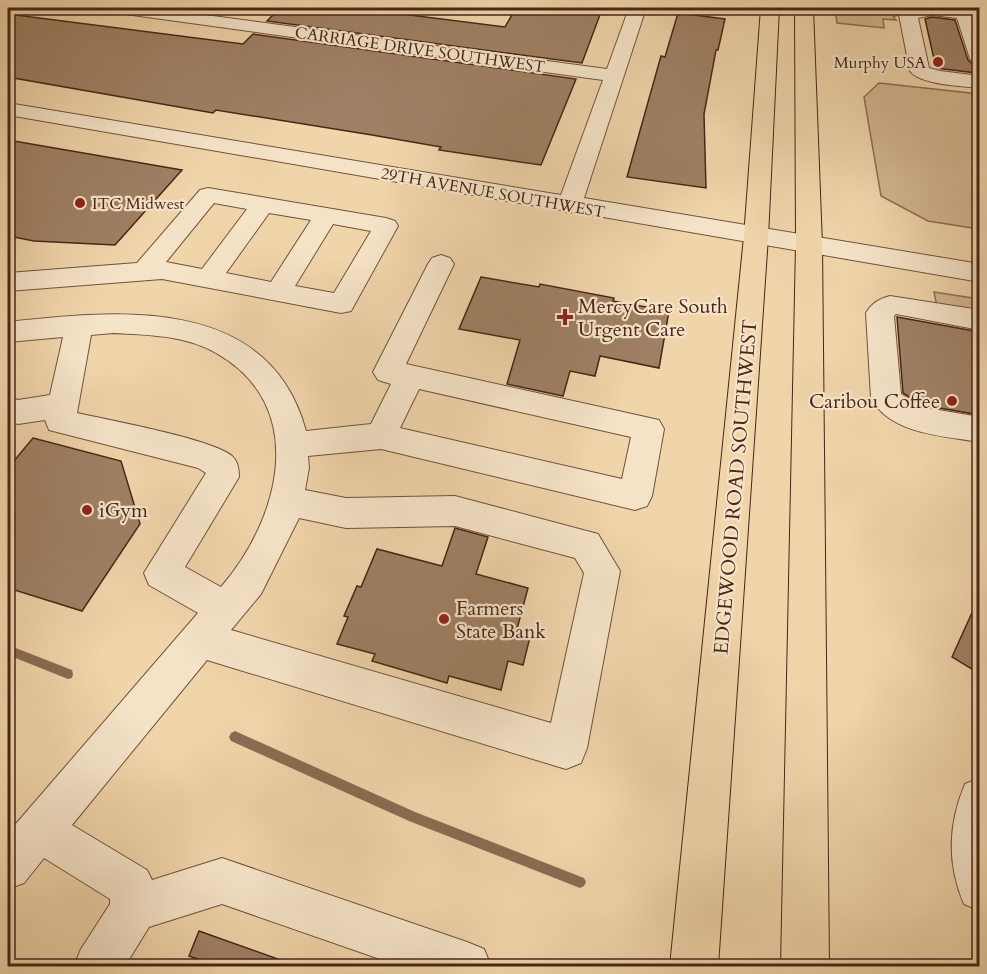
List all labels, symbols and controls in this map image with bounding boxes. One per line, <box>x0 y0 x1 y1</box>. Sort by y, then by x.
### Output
street label: CARRIAGE DRIVE SOUTHWEST <box>293 22 547 78</box>
place label: Murphy USA <box>834 52 927 74</box>
marker: Murphy USA <box>931 55 945 69</box>
street label: 29TH AVENUE SOUTHWEST <box>379 162 607 224</box>
place label: ITC Midwest <box>92 193 184 215</box>
marker: ITC Midwest <box>73 196 87 210</box>
place label: MercyCare South Urgent Care <box>578 293 728 343</box>
marker: MercyCare South Urgent Care <box>556 308 574 326</box>
street label: EDGEWOOD ROAD SOUTHWEST <box>707 318 764 656</box>
place label: Caribou Coffee <box>809 388 940 415</box>
marker: Caribou Coffee <box>945 394 959 408</box>
place label: iGym <box>99 497 148 524</box>
marker: iGym <box>80 503 94 517</box>
place label: Farmers State Bank <box>456 595 546 645</box>
marker: Farmers State Bank <box>437 612 451 626</box>

